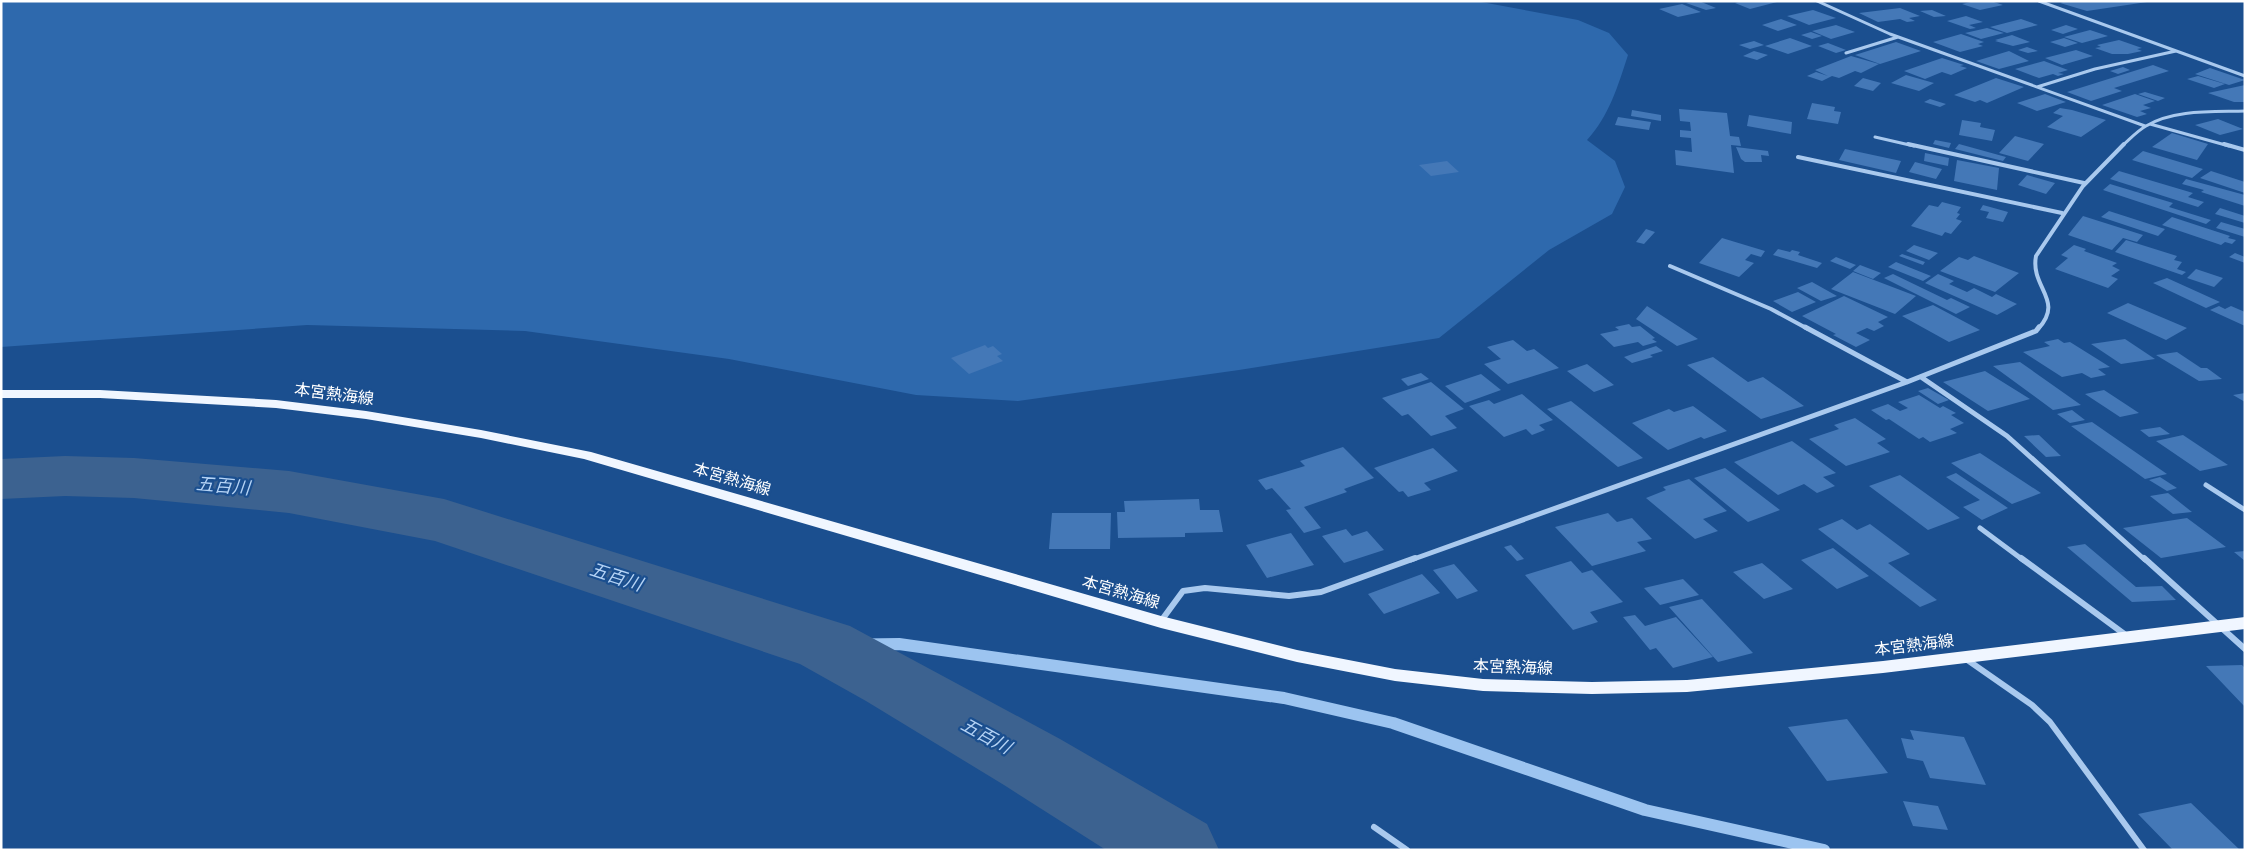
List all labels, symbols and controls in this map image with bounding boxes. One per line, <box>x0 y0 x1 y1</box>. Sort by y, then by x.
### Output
street label: 本宮熱海線 <box>293 380 375 408</box>
street label: 本宮熱海線 <box>691 459 773 499</box>
water label: 五百川 <box>195 473 253 499</box>
water label: 五百川 <box>587 558 647 596</box>
street label: 本宮熱海線 <box>1080 572 1162 612</box>
street label: 本宮熱海線 <box>1873 631 1955 659</box>
street label: 本宮熱海線 <box>1473 656 1553 678</box>
water label: 五百川 <box>957 713 1017 760</box>

